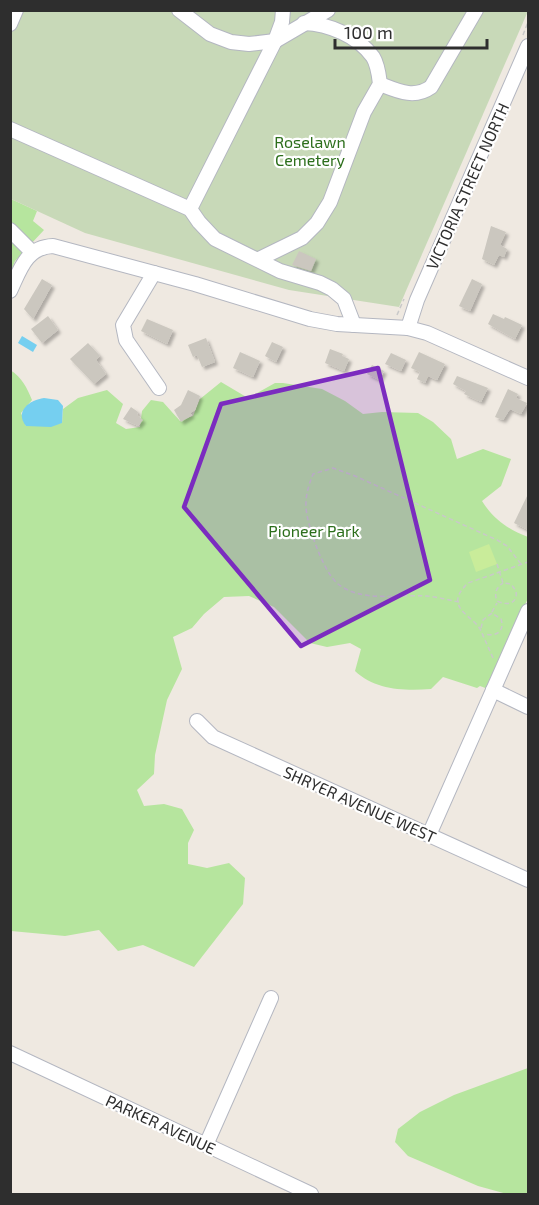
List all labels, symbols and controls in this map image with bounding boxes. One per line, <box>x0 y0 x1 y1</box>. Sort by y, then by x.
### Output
scale bar <box>335 12 486 50</box>
text: 100 m <box>344 21 393 43</box>
street label: VICTORIA STREET NORTH <box>422 100 512 272</box>
park label: Roselawn Cemetery <box>274 132 346 169</box>
park label: Pioneer Park <box>268 521 360 540</box>
street label: SHRYER AVENUE WEST <box>281 762 439 846</box>
street label: PARKER AVENUE <box>103 1090 219 1158</box>

